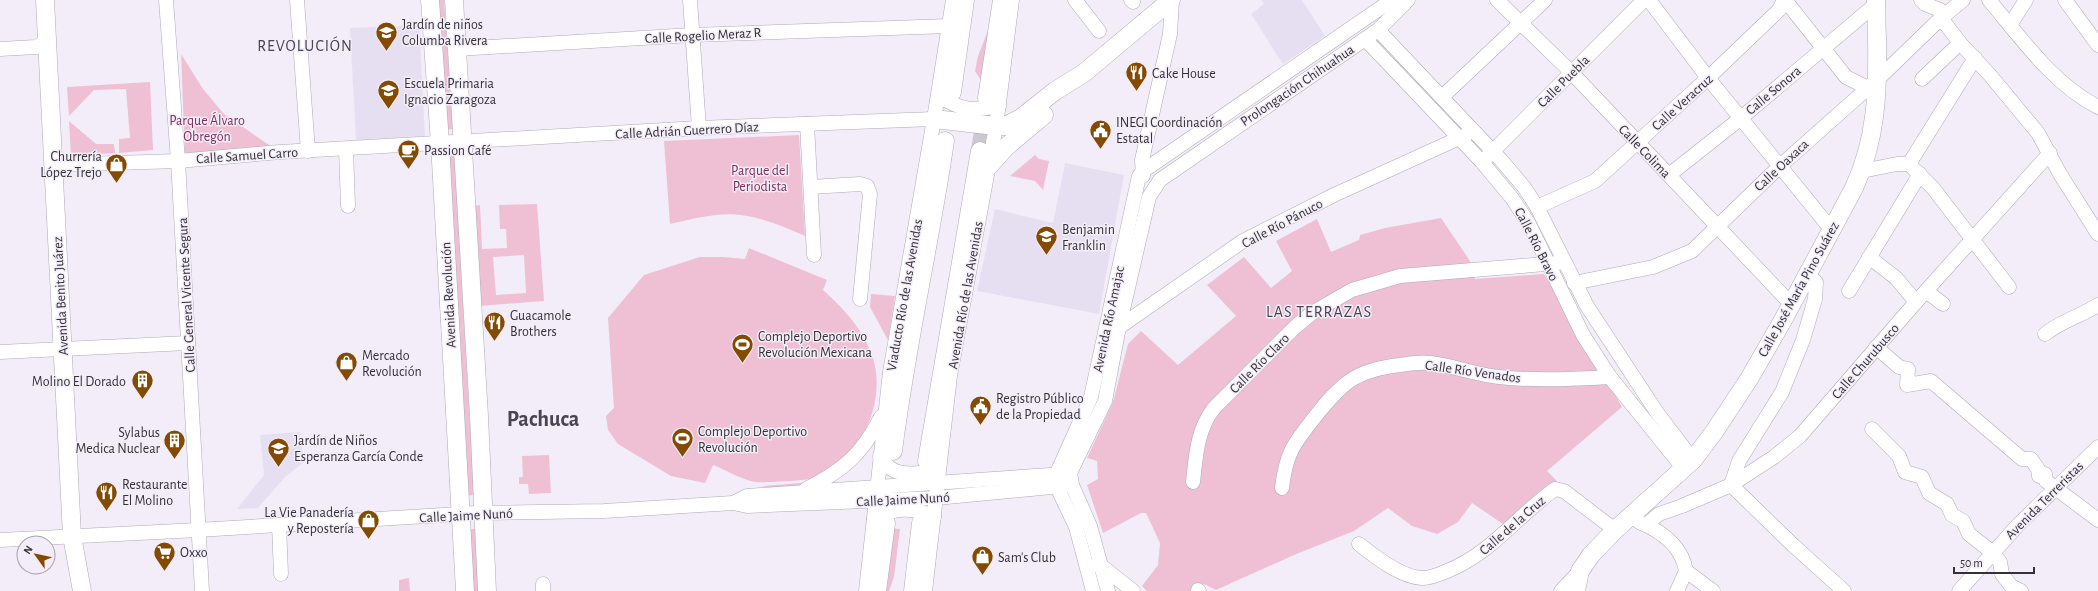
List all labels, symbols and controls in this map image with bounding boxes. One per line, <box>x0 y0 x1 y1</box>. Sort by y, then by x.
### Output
place label: Jardín de niños Columba Rivera <box>402 18 488 48</box>
school or university icon: Jardín de niños Columba Rivera <box>373 19 399 52</box>
street label: Calle Rogelio Meraz R <box>644 26 762 46</box>
district label: REVOLUCIÓN <box>257 36 353 54</box>
street label: Prolongación Chihuahua <box>1238 42 1357 129</box>
street label: Calle Puebla <box>1535 53 1593 110</box>
restaurant icon: Cake House <box>1123 60 1149 93</box>
street label: Calle Sonora <box>1743 63 1804 118</box>
place label: Cake House <box>1152 67 1216 81</box>
street label: Calle Veracruz <box>1649 72 1716 134</box>
place label: Escuela Primaria Ignacio Zaragoza <box>404 77 497 107</box>
school or university icon: Escuela Primaria Ignacio Zaragoza <box>376 78 402 111</box>
park label: Parque Álvaro Obregón <box>169 111 245 144</box>
place label: INEGI Coordinación Estatal <box>1116 116 1222 146</box>
public building icon: INEGI Coordinación Estatal <box>1087 117 1113 150</box>
street label: Calle Adrián Guerrero Díaz <box>615 120 759 142</box>
street label: Calle Colima <box>1616 122 1673 181</box>
cafe icon: Passion Café <box>395 137 421 170</box>
street label: Calle Oaxaca <box>1752 137 1812 194</box>
place label: Passion Café <box>424 144 491 158</box>
street label: Calle Samuel Carro <box>196 145 299 167</box>
place label: Churrería López Trejo <box>40 150 103 180</box>
shop icon: Churrería López Trejo <box>104 151 130 184</box>
park label: Parque del Periodista <box>731 164 789 194</box>
street label: Calle Río Pánuco <box>1240 197 1325 251</box>
street label: Calle Río Bravo <box>1512 205 1561 284</box>
street label: Calle General Vicente Segura <box>176 217 198 373</box>
street label: Viaducto Río de las Avenidas <box>885 218 925 372</box>
street label: Calle José María Pino Suárez <box>1756 219 1842 359</box>
street label: Avenida Río de las Avenidas <box>946 220 986 370</box>
place label: Benjamin Franklin <box>1062 223 1115 253</box>
school or university icon: Benjamin Franklin <box>1034 224 1060 257</box>
street label: Avenida Benito Juárez <box>51 236 71 356</box>
street label: Avenida Revolución <box>439 242 459 348</box>
street label: Avenida Río Amajac <box>1091 264 1127 374</box>
district label: LAS TERRAZAS <box>1266 304 1372 320</box>
place label: Guacamole Brothers <box>510 309 571 339</box>
restaurant icon: Guacamole Brothers <box>481 310 507 343</box>
street label: Calle Churubusco <box>1829 321 1902 402</box>
place label: Complejo Deportivo Revolución Mexicana <box>758 330 872 360</box>
sports icon: Complejo Deportivo Revolución Mexicana <box>729 331 755 364</box>
street label: Calle Río Claro <box>1227 331 1292 396</box>
place label: Mercado Revolución <box>362 349 422 379</box>
shop icon: Mercado Revolución <box>333 350 359 383</box>
street label: Calle Río Venados <box>1424 358 1522 386</box>
building icon: Molino El Dorado <box>129 368 155 401</box>
place label: Molino El Dorado <box>32 375 126 389</box>
place label: Registro Público de la Propiedad <box>996 392 1084 422</box>
public building icon: Registro Público de la Propiedad <box>968 393 994 426</box>
district label: Pachuca <box>507 408 580 430</box>
place label: Complejo Deportivo Revolución <box>698 425 807 455</box>
place label: Sylabus Medica Nuclear <box>75 426 160 456</box>
sports icon: Complejo Deportivo Revolución <box>670 426 696 459</box>
building icon: Sylabus Medica Nuclear <box>162 427 188 460</box>
place label: Jardín de Niños Esperanza García Conde <box>294 434 423 464</box>
school or university icon: Jardín de Niños Esperanza García Conde <box>266 435 292 468</box>
street label: Avenida Terreristas <box>2003 459 2086 542</box>
place label: Restaurante El Molino <box>122 478 188 508</box>
restaurant icon: Restaurante El Molino <box>93 479 119 512</box>
street label: Calle Jaime Nunó <box>856 491 950 509</box>
street label: Calle de la Cruz <box>1477 493 1548 558</box>
place label: La Vie Panadería y Repostería <box>264 506 355 536</box>
shop icon: La Vie Panadería y Repostería <box>356 507 382 540</box>
street label: Calle Jaime Nunó <box>419 507 513 525</box>
north arrow <box>16 535 56 575</box>
supermarket icon: Oxxo <box>152 539 178 572</box>
text: N <box>21 544 35 556</box>
shop icon: Sam's Club <box>969 544 995 577</box>
place label: Oxxo <box>180 546 208 560</box>
scale bar <box>1954 549 2034 575</box>
place label: Sam's Club <box>998 551 1056 565</box>
text: 50 m <box>1960 557 1983 569</box>

